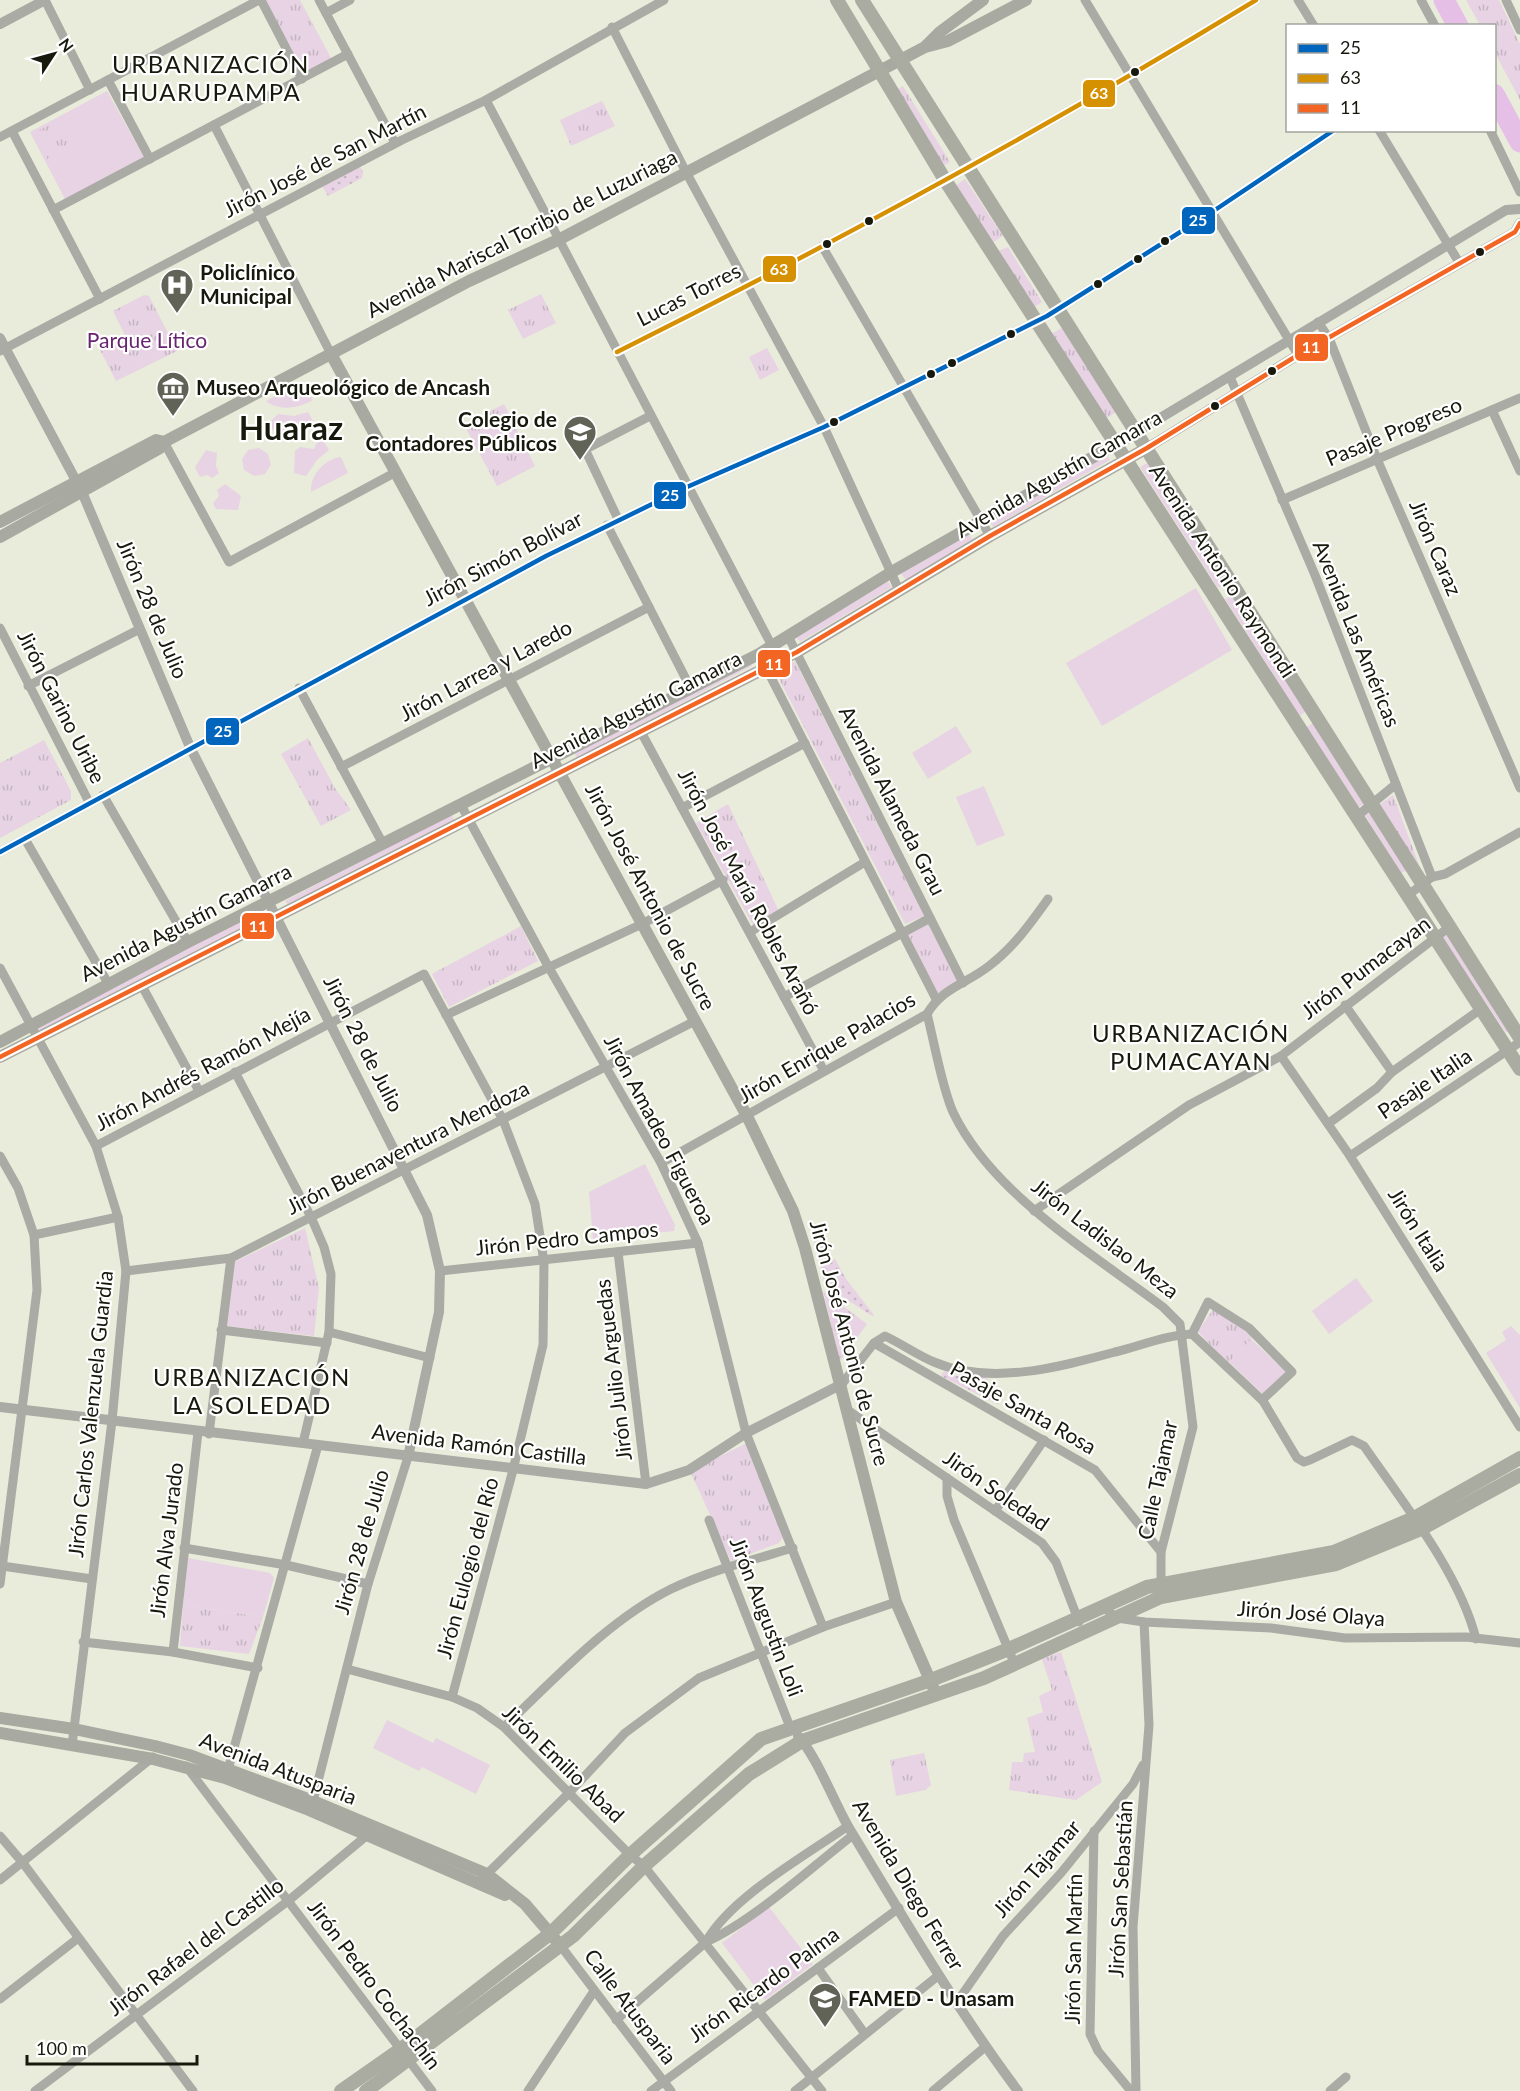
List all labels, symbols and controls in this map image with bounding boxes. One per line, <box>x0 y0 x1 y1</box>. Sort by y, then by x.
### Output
north arrow <box>24 24 84 84</box>
legend <box>1286 24 1496 132</box>
text: N <box>55 34 78 55</box>
text: 25 <box>1340 36 1361 58</box>
district label: URBANIZACIÓN HUARUPAMPA <box>112 49 310 106</box>
unlabelled marker <box>1129 66 1141 78</box>
text: 63 <box>1340 66 1361 88</box>
line badge: 63 <box>1082 79 1116 108</box>
text: 63 <box>1090 83 1108 102</box>
text: 11 <box>1340 96 1361 118</box>
street label: Jirón José de San Martín <box>219 98 430 222</box>
street label: Avenida Mariscal Toribio de Luzuriaga <box>362 143 681 322</box>
line badge: 25 <box>1181 206 1216 235</box>
text: 25 <box>1189 210 1207 229</box>
unlabelled marker <box>863 215 875 227</box>
unlabelled marker <box>1159 235 1171 247</box>
unlabelled marker <box>821 238 833 250</box>
unlabelled marker <box>1474 246 1486 258</box>
unlabelled marker <box>1132 253 1144 265</box>
line badge: 63 <box>762 255 797 283</box>
street label: Lucas Torres <box>632 257 744 330</box>
place label: Policlínico Municipal <box>200 259 295 308</box>
text: 63 <box>770 259 788 278</box>
hospital icon: Policlínico Municipal <box>159 267 195 314</box>
unlabelled marker <box>1092 278 1104 290</box>
park label: Parque Lítico <box>87 327 207 352</box>
unlabelled marker <box>1005 328 1017 340</box>
line badge: 11 <box>1294 333 1329 362</box>
text: 11 <box>1302 337 1320 356</box>
unlabelled marker <box>946 357 958 369</box>
unlabelled marker <box>1266 365 1278 377</box>
unlabelled marker <box>925 368 937 380</box>
museum icon: Museo Arqueológico de Ancash <box>155 370 191 417</box>
place label: Museo Arqueológico de Ancash <box>196 374 490 399</box>
street label: Pasaje Progreso <box>1322 391 1465 471</box>
unlabelled marker <box>1209 400 1221 412</box>
street label: Avenida Agustín Gamarra <box>951 403 1166 542</box>
place label: Colegio de Contadores Públicos <box>366 406 557 455</box>
district label: Huaraz <box>239 407 343 447</box>
school or university icon: Colegio de Contadores Públicos <box>562 414 598 461</box>
unlabelled marker <box>828 416 840 428</box>
street label: Avenida Antonio Raymondi <box>1145 459 1302 682</box>
line badge: 25 <box>653 481 687 510</box>
text: 25 <box>661 485 679 504</box>
street label: Jirón Caraz <box>1405 496 1468 599</box>
street label: Jirón Simón Bolívar <box>418 505 586 610</box>
street label: Jirón 28 de Julio <box>113 535 194 682</box>
street label: Avenida Las Américas <box>1309 536 1406 730</box>
street label: Jirón Larrea y Laredo <box>395 614 576 726</box>
street label: Jirón Garino Uribe <box>13 626 112 787</box>
street label: Avenida Agustín Gamarra <box>526 645 745 773</box>
line badge: 11 <box>757 649 791 678</box>
text: 11 <box>765 654 783 673</box>
street label: Avenida Alameda Grau <box>835 702 952 899</box>
line badge: 25 <box>205 717 240 746</box>
text: 25 <box>214 721 232 740</box>
street label: Jirón José María Robles Arañó <box>674 764 825 1019</box>
street label: Jirón José Antonio de Sucre <box>581 779 722 1014</box>
street label: Avenida Agustín Gamarra <box>76 858 295 986</box>
street label: Jirón Pumacayan <box>1296 910 1434 1023</box>
line badge: 11 <box>241 912 275 940</box>
text: 11 <box>249 916 267 935</box>
street label: Jirón 28 de Julio <box>319 971 409 1116</box>
street label: Jirón Enrique Palacios <box>733 986 919 1108</box>
street label: Jirón Andrés Ramón Mejía <box>90 1000 314 1135</box>
district label: URBANIZACIÓN PUMACAYAN <box>1092 1018 1290 1075</box>
street label: Jirón Amadeo Figueroa <box>600 1030 721 1228</box>
street label: Pasaje Italia <box>1373 1042 1476 1123</box>
street label: Jirón Buenaventura Mendoza <box>282 1074 533 1219</box>
street label: Jirón Ladislao Meza <box>1027 1173 1185 1303</box>
street label: Jirón Italia <box>1384 1183 1455 1276</box>
street label: Jirón Pedro Campos <box>474 1215 660 1260</box>
street label: Jirón José Antonio de Sucre <box>806 1217 895 1468</box>
street label: Jirón Carlos Valenzuela Guardia <box>62 1269 117 1559</box>
street label: Jirón Julio Arguedas <box>589 1278 636 1462</box>
street label: Pasaje Santa Rosa <box>946 1355 1101 1459</box>
district label: URBANIZACIÓN LA SOLEDAD <box>153 1362 351 1419</box>
street label: Calle Tajamar <box>1132 1417 1181 1542</box>
street label: Avenida Ramón Castilla <box>371 1418 588 1469</box>
street label: Jirón Soledad <box>939 1444 1054 1535</box>
street label: Jirón Alva Jurado <box>144 1461 187 1619</box>
street label: Jirón 28 de Julio <box>328 1466 393 1617</box>
street label: Jirón Eulogio del Río <box>430 1474 503 1661</box>
street label: Jirón Augustin Loli <box>726 1533 809 1700</box>
street label: Jirón José Olaya <box>1236 1595 1386 1630</box>
street label: Jirón Emilio Abad <box>498 1699 630 1827</box>
street label: Avenida Atusparia <box>197 1726 360 1809</box>
street label: Avenida Diego Ferrer <box>848 1794 970 1974</box>
street label: Jirón San Sebastián <box>1102 1800 1137 1978</box>
street label: Jirón Tajamar <box>987 1814 1085 1922</box>
street label: Jirón Rafael del Castillo <box>102 1871 288 2020</box>
street label: Jirón San Martín <box>1059 1873 1086 2024</box>
street label: Jirón Pedro Cochachín <box>303 1894 447 2074</box>
street label: Jirón Ricardo Palma <box>683 1921 843 2047</box>
street label: Calle Atusparia <box>580 1944 683 2068</box>
school or university icon: FAMED - Unasam <box>807 1981 843 2028</box>
place label: FAMED - Unasam <box>848 1985 1014 2010</box>
scale bar <box>27 2028 196 2066</box>
text: 100 m <box>36 2037 87 2059</box>

